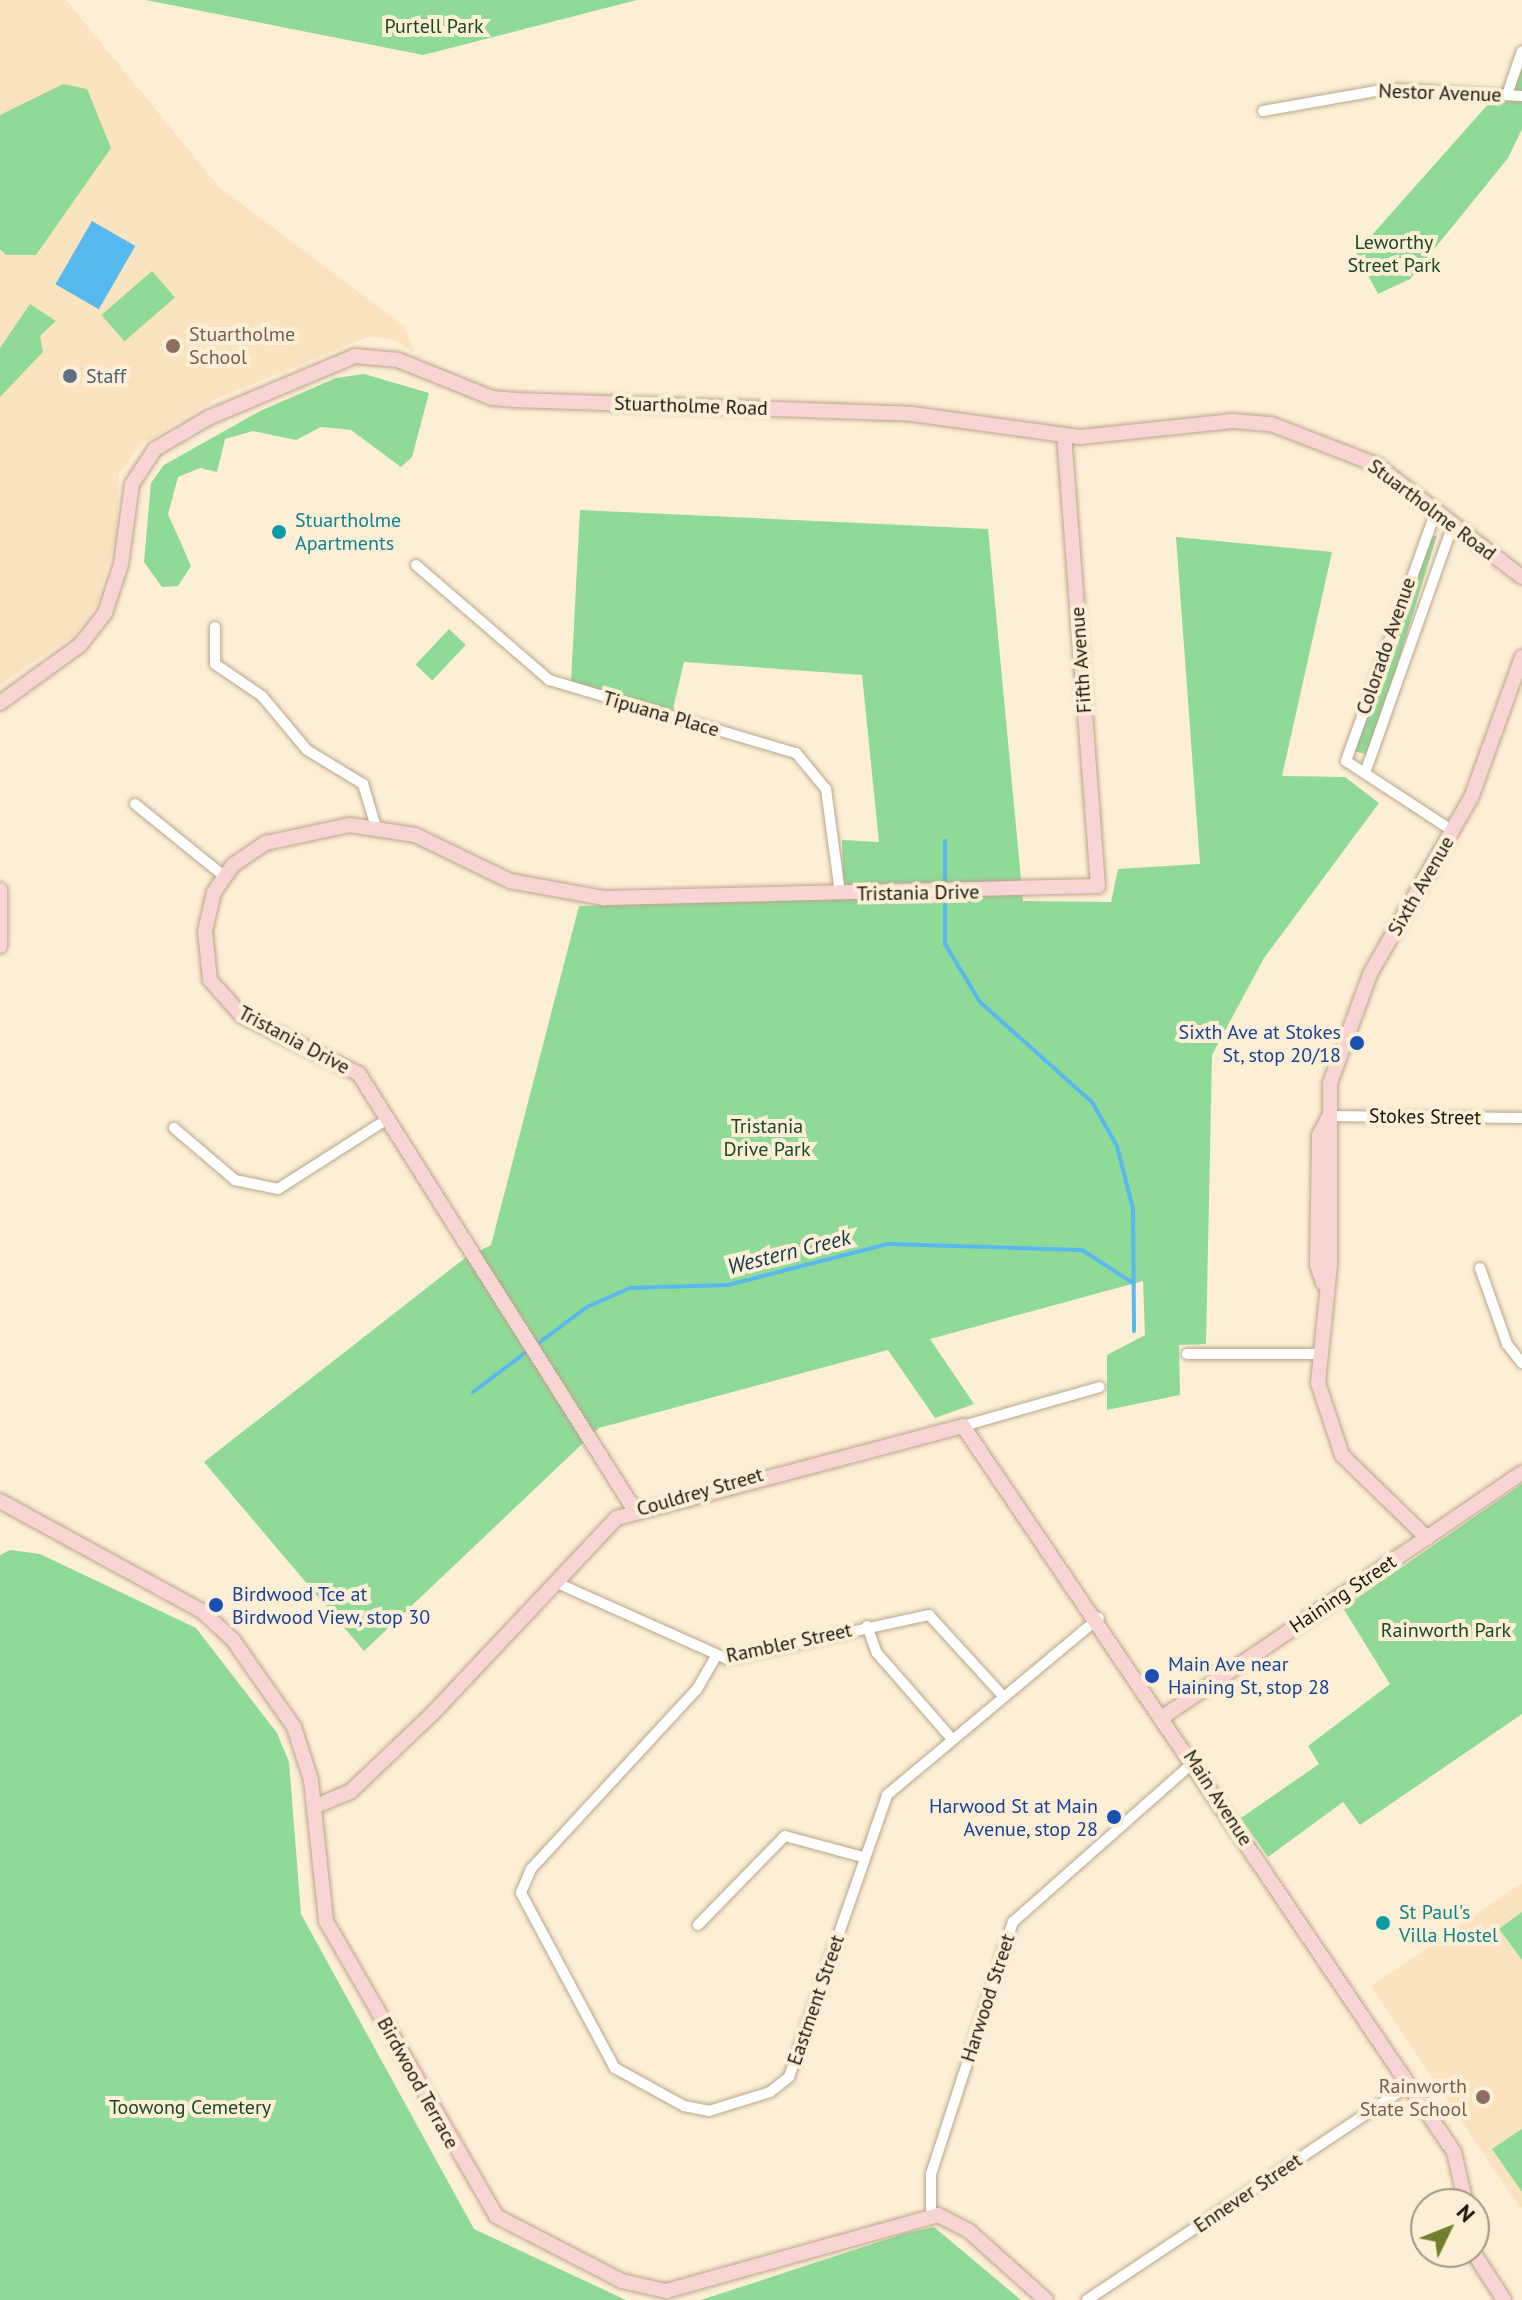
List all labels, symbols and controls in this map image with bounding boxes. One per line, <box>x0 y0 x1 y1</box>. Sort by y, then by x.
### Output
park label: Purtell Park <box>384 14 484 38</box>
street label: Nestor Avenue <box>1378 79 1502 107</box>
park label: Leworthy Street Park <box>1347 230 1441 277</box>
place label: Stuartholme School <box>189 322 295 369</box>
marker: Stuartholme School <box>164 337 182 355</box>
place label: Staff <box>86 364 126 388</box>
marker: Staff <box>61 367 79 385</box>
street label: Stuartholme Road <box>614 391 768 421</box>
street label: Stuartholme Road <box>1363 454 1501 566</box>
place label: Stuartholme Apartments <box>295 508 401 555</box>
marker: Stuartholme Apartments <box>270 523 288 541</box>
street label: Colorado Avenue <box>1351 574 1421 718</box>
street label: Fifth Avenue <box>1065 606 1097 714</box>
street label: Tipuana Place <box>600 686 722 742</box>
street label: Sixth Avenue <box>1383 832 1459 940</box>
street label: Tristania Drive <box>856 880 980 906</box>
street label: Tristania Drive <box>234 1001 354 1079</box>
place label: Sixth Ave at Stokes St, stop 20/18 <box>1178 1020 1341 1067</box>
marker: Sixth Ave at Stokes St, stop 20/18 <box>1348 1034 1366 1052</box>
street label: Stokes Street <box>1369 1104 1481 1130</box>
park label: Tristania Drive Park <box>724 1115 810 1162</box>
water label: Western Creek <box>725 1224 853 1280</box>
street label: Couldrey Street <box>634 1462 766 1522</box>
street label: Haining Street <box>1285 1550 1401 1638</box>
place label: Birdwood Tce at Birdwood View, stop 30 <box>232 1582 432 1629</box>
marker: Birdwood Tce at Birdwood View, stop 30 <box>207 1596 225 1614</box>
street label: Rambler Street <box>724 1618 854 1668</box>
park label: Rainworth Park <box>1381 1618 1511 1642</box>
place label: Main Ave near Haining St, stop 28 <box>1168 1652 1331 1699</box>
marker: Main Ave near Haining St, stop 28 <box>1143 1667 1161 1685</box>
street label: Main Avenue <box>1178 1745 1258 1851</box>
place label: Harwood St at Main Avenue, stop 28 <box>929 1794 1098 1841</box>
marker: Harwood St at Main Avenue, stop 28 <box>1105 1808 1123 1826</box>
place label: St Paul's Villa Hostel <box>1399 1900 1498 1947</box>
marker: St Paul's Villa Hostel <box>1374 1914 1392 1932</box>
street label: Harwood Street <box>956 1931 1020 2065</box>
street label: Eastment Street <box>782 1932 850 2068</box>
street label: Birdwood Terrace <box>372 2013 464 2153</box>
place label: Rainworth State School <box>1360 2074 1467 2121</box>
marker: Rainworth State School <box>1474 2088 1492 2106</box>
park label: Toowong Cemetery <box>109 2095 271 2119</box>
street label: Ennever Street <box>1189 2148 1307 2238</box>
north arrow <box>1410 2188 1490 2268</box>
text: N <box>1451 2198 1481 2228</box>

